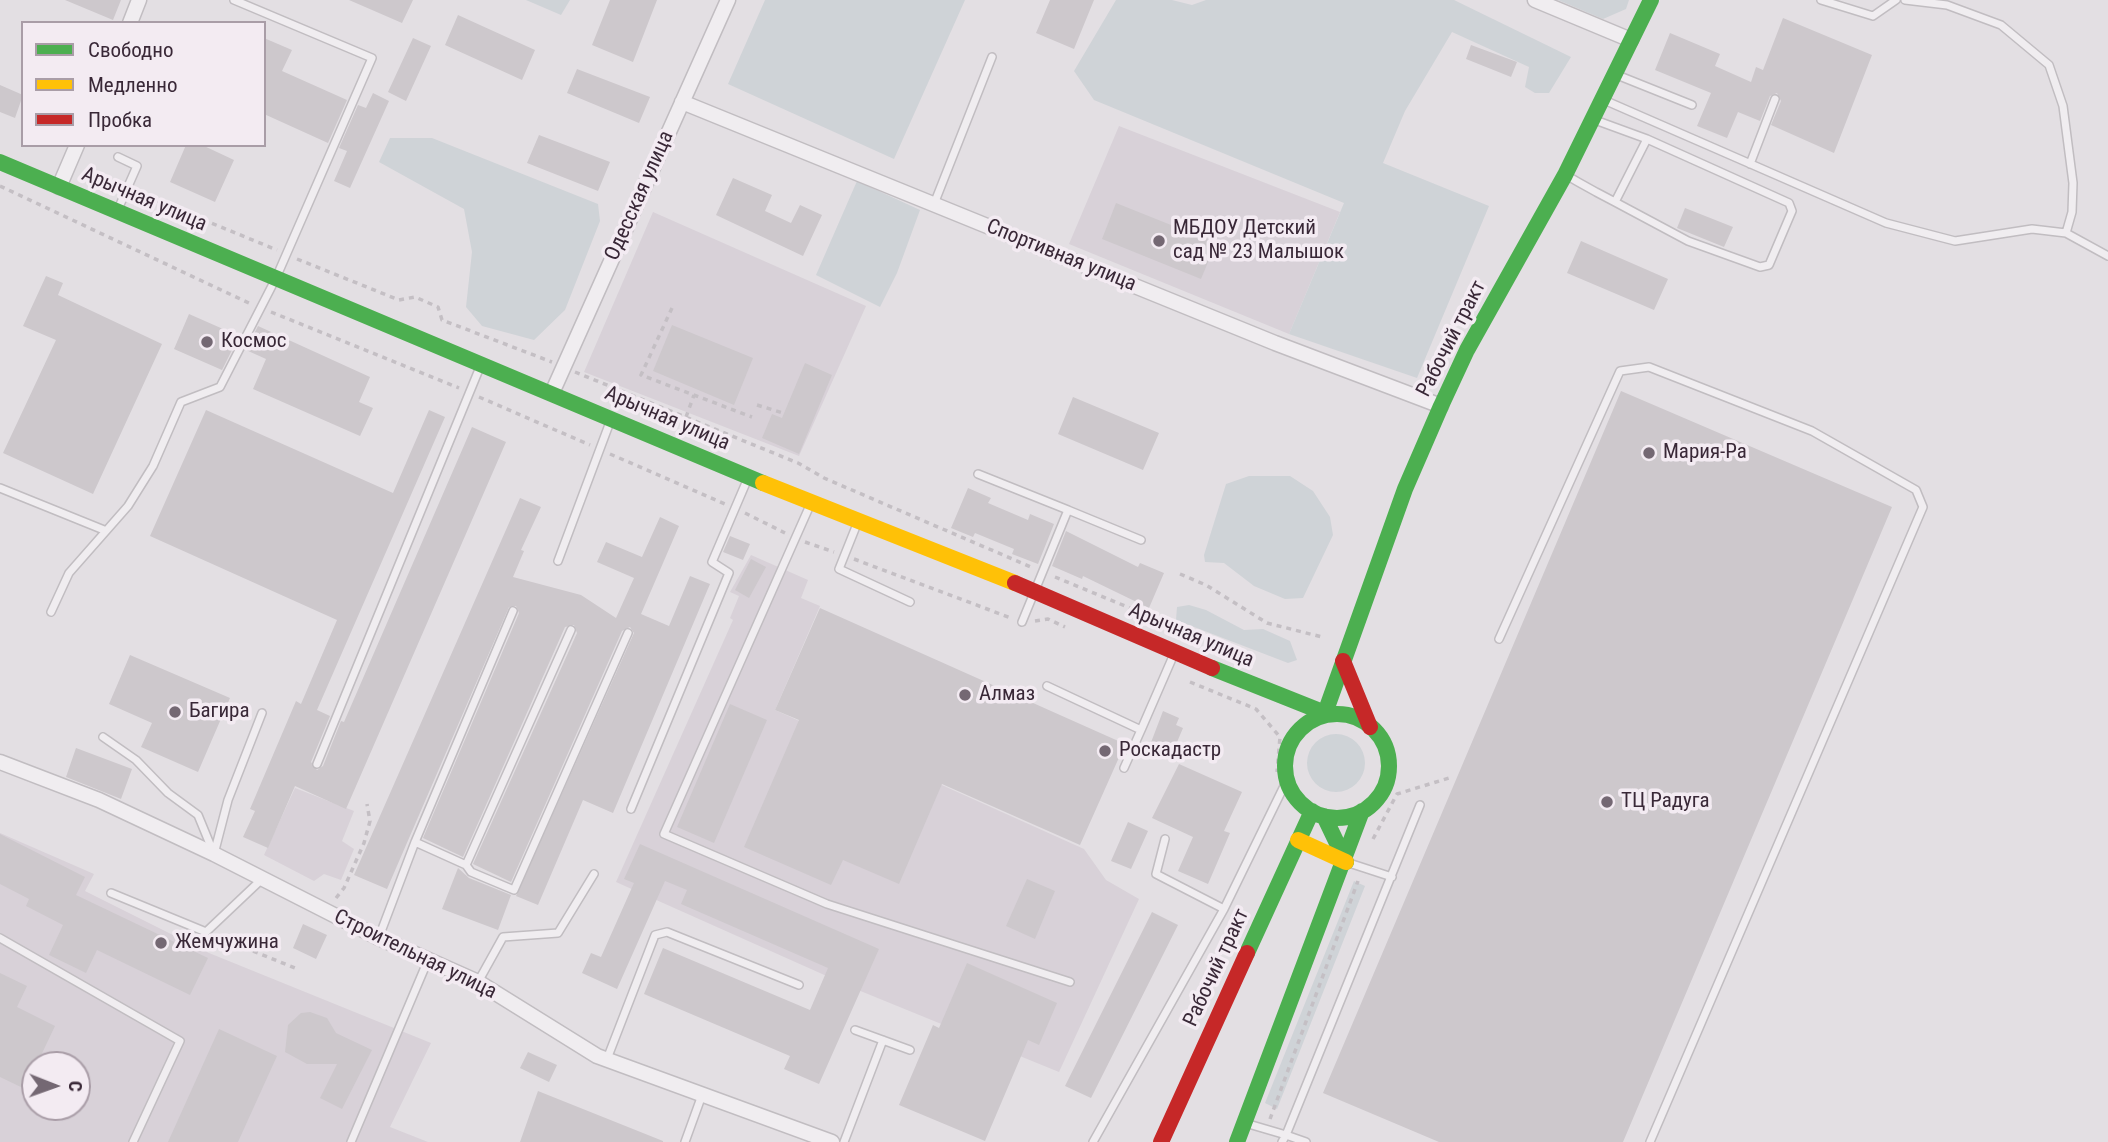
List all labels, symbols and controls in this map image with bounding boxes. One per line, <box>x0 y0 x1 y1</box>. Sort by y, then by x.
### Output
legend <box>21 21 266 147</box>
text: Свободно <box>88 38 174 62</box>
text: Медленно <box>88 73 177 97</box>
text: Пробка <box>88 108 152 132</box>
street label: Одесская улица <box>600 127 680 265</box>
street label: Арычная улица <box>78 162 210 238</box>
street label: Спортивная улица <box>982 214 1140 298</box>
place label: МБДОУ Детский сад № 23 Малышок <box>1173 216 1344 266</box>
marker: МБДОУ Детский сад № 23 Малышок <box>1151 233 1167 249</box>
street label: Рабочий тракт <box>1412 277 1492 401</box>
place label: Космос <box>221 329 287 355</box>
marker: Космос <box>199 334 215 350</box>
street label: Арычная улица <box>601 381 733 457</box>
place label: Мария-Ра <box>1663 440 1747 466</box>
marker: Мария-Ра <box>1641 445 1657 461</box>
street label: Арычная улица <box>1125 598 1257 674</box>
place label: Алмаз <box>979 682 1035 708</box>
marker: Алмаз <box>957 687 973 703</box>
place label: Багира <box>189 699 250 725</box>
marker: Багира <box>167 704 183 720</box>
place label: Роскадастр <box>1119 738 1221 764</box>
marker: Роскадастр <box>1097 743 1113 759</box>
place label: ТЦ Радуга <box>1621 789 1710 815</box>
marker: ТЦ Радуга <box>1599 794 1615 810</box>
street label: Строительная улица <box>330 905 500 1005</box>
street label: Рабочий тракт <box>1179 905 1255 1031</box>
place label: Жемчужина <box>175 930 279 956</box>
marker: Жемчужина <box>153 935 169 951</box>
north arrow <box>21 1051 91 1121</box>
text: С <box>64 1081 87 1092</box>

